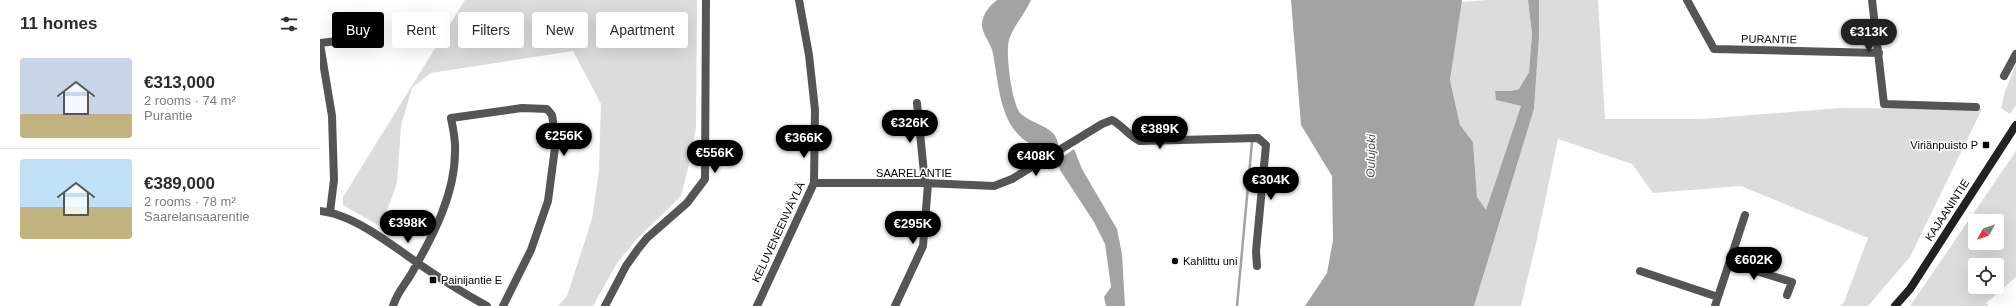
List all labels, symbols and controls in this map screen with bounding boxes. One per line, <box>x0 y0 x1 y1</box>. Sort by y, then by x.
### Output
chip: Buy <box>332 12 384 48</box>
chip: Rent <box>392 12 450 48</box>
chip: Filters <box>458 12 524 48</box>
chip: New <box>532 12 588 48</box>
chip: Apartment <box>596 12 688 48</box>
icon: filters <box>278 13 300 35</box>
text: 11 homes <box>20 14 98 33</box>
pin: €313K <box>1841 19 1897 53</box>
text: €313K <box>1850 24 1888 39</box>
street label: PURANTIE <box>1741 33 1797 45</box>
text: €313,000 <box>144 73 215 92</box>
icon: home <box>52 74 100 122</box>
text: 2 rooms · 74 m² <box>144 93 236 108</box>
text: Purantie <box>144 108 192 123</box>
pin: €326K <box>882 110 938 144</box>
text: €326K <box>891 115 929 130</box>
pin: €389K <box>1132 116 1188 150</box>
text: €389K <box>1141 121 1179 136</box>
pin: €256K <box>536 123 592 157</box>
pin: €366K <box>776 125 832 159</box>
text: €256K <box>545 128 583 143</box>
text: €366K <box>785 130 823 145</box>
water label: Oulujoki <box>1364 134 1378 178</box>
place label: Viriänpuisto P <box>1910 139 1978 151</box>
pin: €556K <box>687 140 743 174</box>
marker: Viriänpuisto P <box>1981 140 1991 150</box>
pin: €408K <box>1008 143 1064 177</box>
text: €556K <box>696 145 734 160</box>
text: €408K <box>1017 148 1055 163</box>
street label: SAARELANTIE <box>876 167 952 179</box>
pin: €304K <box>1243 167 1299 201</box>
text: €304K <box>1252 172 1290 187</box>
text: €389,000 <box>144 174 215 193</box>
icon: home <box>52 175 100 223</box>
street label: KAJAANINTIE <box>1923 177 1971 243</box>
street label: KELUVENEENVÄYLÄ <box>749 179 807 284</box>
text: 2 rooms · 78 m² <box>144 194 236 209</box>
text: Saarelansaarentie <box>144 209 250 224</box>
pin: €398K <box>380 210 436 244</box>
pin: €295K <box>885 211 941 245</box>
north arrow <box>1968 214 2004 250</box>
map controls <box>1968 214 2004 294</box>
text: €398K <box>389 215 427 230</box>
text: €295K <box>894 216 932 231</box>
pin: €602K <box>1726 247 1782 281</box>
text: €602K <box>1735 252 1773 267</box>
place label: Kahlittu uni <box>1183 255 1237 267</box>
marker: Kahlittu uni <box>1170 256 1180 266</box>
button: locate <box>1968 258 2004 294</box>
place label: Painijantie E <box>441 274 502 286</box>
marker: Painijantie E <box>428 275 438 285</box>

